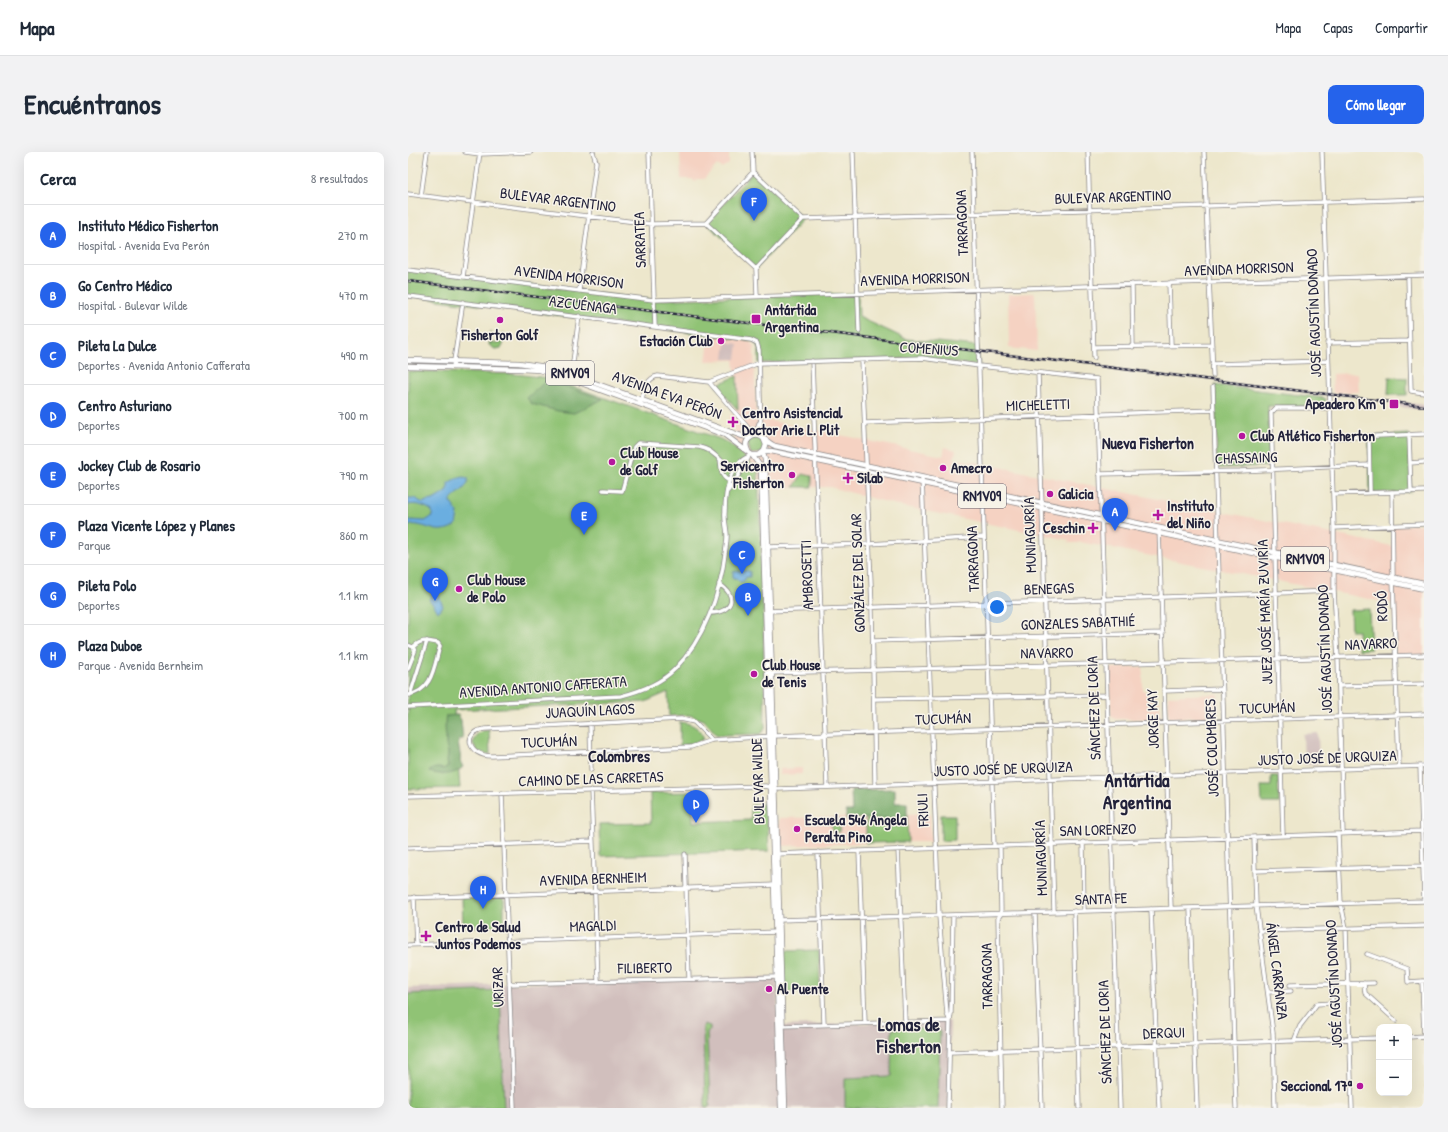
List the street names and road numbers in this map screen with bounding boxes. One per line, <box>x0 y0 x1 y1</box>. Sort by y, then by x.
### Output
street label: BULEVAR ARGENTINO <box>499 182 617 217</box>
street label: BULEVAR ARGENTINO <box>1054 184 1172 209</box>
street label: TARRAGONA <box>950 189 973 256</box>
street label: SARRATEA <box>628 211 651 268</box>
street label: JOSÉ AGUSTÍN DONADO <box>1301 248 1326 378</box>
street label: AVENIDA MORRISON <box>1184 256 1294 281</box>
street label: AVENIDA MORRISON <box>513 259 625 294</box>
street label: AVENIDA MORRISON <box>860 266 970 291</box>
street label: AZCUÉNAGA <box>548 290 619 319</box>
street label: COMENIUS <box>899 336 959 361</box>
road number: RN1V09 <box>546 361 594 385</box>
street label: AVENIDA EVA PERÓN <box>610 365 725 424</box>
street label: MICHELETTI <box>1006 393 1070 416</box>
street label: CHASSAING <box>1214 446 1278 469</box>
road number: RN1V09 <box>958 484 1006 508</box>
street label: MUNIAGURRÍA <box>1018 496 1041 573</box>
street label: GONZÁLEZ DEL SOLAR <box>845 513 870 633</box>
street label: TARRAGONA <box>961 525 984 592</box>
street label: JUEZ JOSÉ MARÍA ZUVIRÍA <box>1251 538 1278 685</box>
street label: AMBROSETTI <box>795 540 818 610</box>
road number: RN1V09 <box>1281 547 1329 571</box>
street label: BENEGAS <box>1023 577 1075 600</box>
street label: JOSÉ AGUSTÍN DONADO <box>1312 584 1337 714</box>
street label: RODÓ <box>1370 590 1393 622</box>
street label: GONZALES SABATHIÉ <box>1020 610 1136 635</box>
street label: NAVARRO <box>1344 632 1398 655</box>
street label: NAVARRO <box>1020 642 1074 663</box>
street label: SÁNCHEZ DE LORIA <box>1081 655 1106 760</box>
street label: AVENIDA ANTONIO CAFFERATA <box>459 670 628 703</box>
street label: JORGE KAY <box>1141 688 1164 749</box>
street label: TUCUMÁN <box>1239 696 1295 719</box>
street label: JUAQUÍN LAGOS <box>545 698 635 723</box>
street label: JOSÉ COLOMBRES <box>1199 698 1224 797</box>
street label: TUCUMÁN <box>915 707 971 730</box>
street label: TUCUMÁN <box>521 730 577 753</box>
street label: BULEVAR WILDE <box>745 737 769 824</box>
street label: JUSTO JOSÉ DE URQUIZA <box>1257 745 1398 770</box>
street label: JUSTO JOSÉ DE URQUIZA <box>933 756 1074 781</box>
street label: CAMINO DE LAS CARRETAS <box>518 765 664 792</box>
street label: FRIULI <box>911 793 934 828</box>
street label: SAN LORENZO <box>1059 818 1137 841</box>
street label: MUNIAGURRÍA <box>1029 819 1052 896</box>
street label: AVENIDA BERNHEIM <box>539 866 647 891</box>
street label: SANTA FE <box>1075 887 1128 910</box>
street label: MAGALDI <box>569 914 617 937</box>
street label: JOSÉ AGUSTÍN DONADO <box>1320 919 1347 1049</box>
street label: ÁNGEL CARRANZA <box>1261 921 1294 1021</box>
street label: TARRAGONA <box>975 942 998 1009</box>
street label: FILIBERTO <box>616 957 673 978</box>
street label: URIZAR <box>486 966 509 1008</box>
street label: SÁNCHEZ DE LORIA <box>1092 979 1117 1084</box>
street label: DERQUI <box>1143 1021 1185 1044</box>

